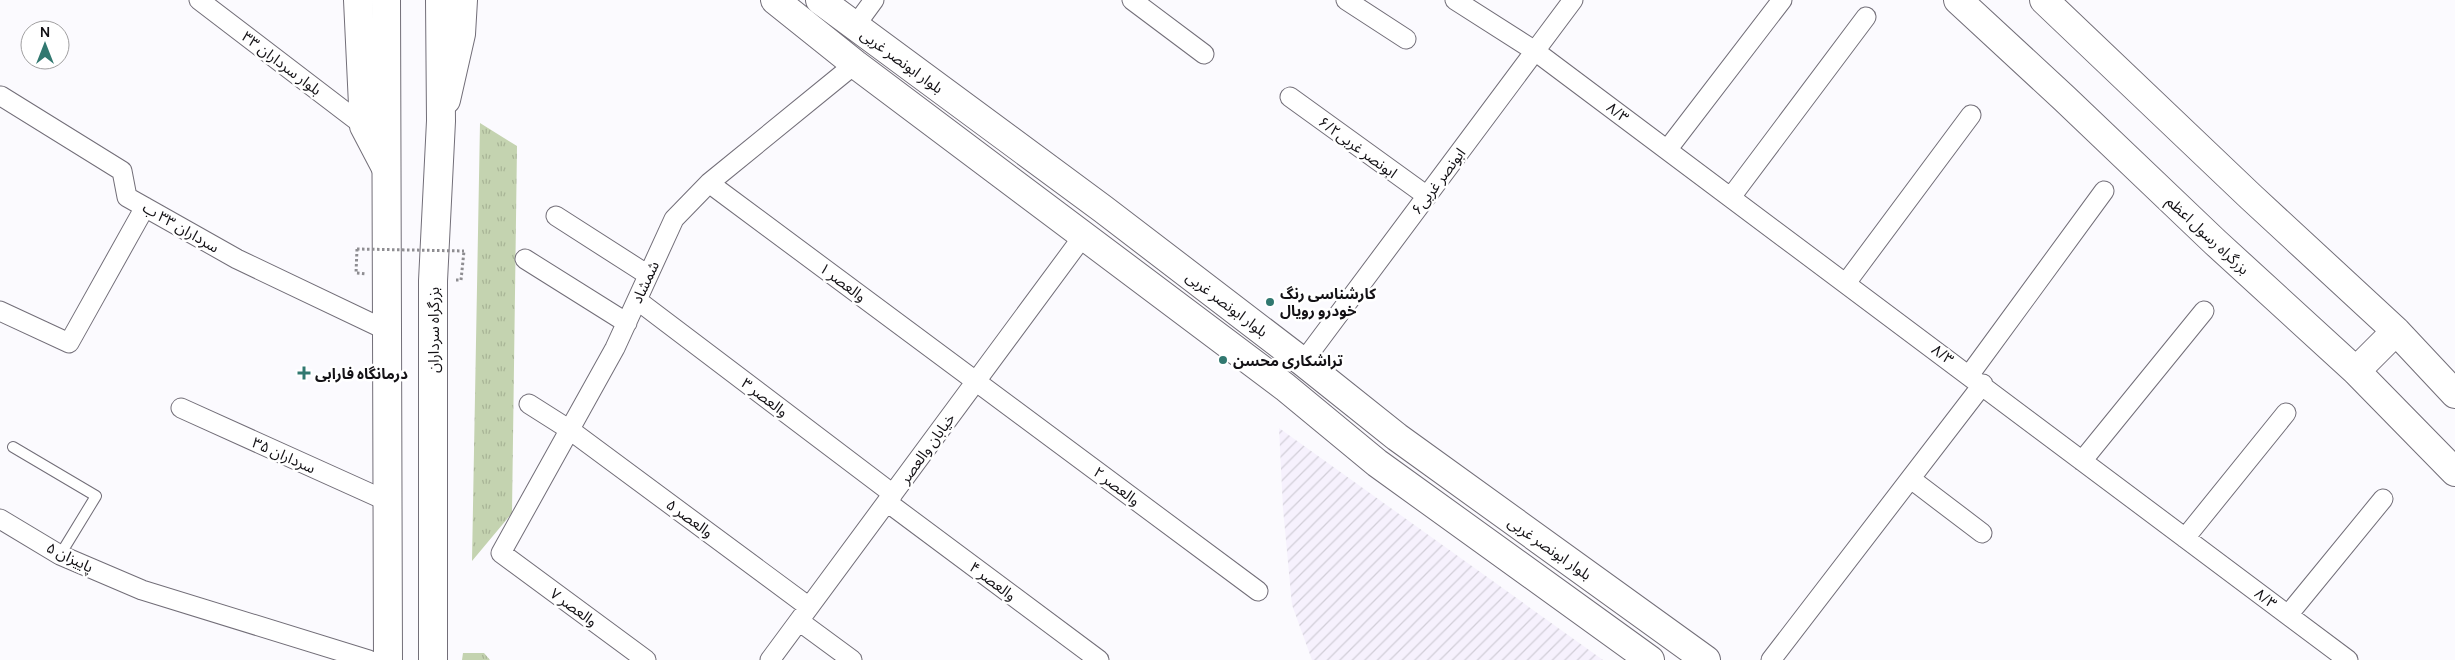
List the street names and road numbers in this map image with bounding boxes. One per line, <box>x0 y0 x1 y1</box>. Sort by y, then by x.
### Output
street label: بلوار ابونصر غربی <box>856 24 948 98</box>
street label: بلوار سرداران ۳۳ <box>238 26 326 100</box>
street label: ۸/۳ <box>1603 97 1634 128</box>
street label: ۶/۲ابونصر غربی <box>1314 111 1402 183</box>
street label: ۶ابونصر غربی <box>1406 143 1470 219</box>
street label: بزرگراه رسول اعظم <box>2161 191 2254 280</box>
street label: سرداران ۳۳ ب <box>139 197 223 257</box>
street label: شمشاد <box>626 257 664 307</box>
street label: والعصر ۱ <box>815 257 871 307</box>
street label: بلوار ابونصر غربی <box>1182 266 1272 342</box>
street label: بزرگراه سرداران <box>423 287 444 373</box>
street label: ۸/۳ <box>1928 339 1959 369</box>
street label: والعصر ۳ <box>737 372 793 422</box>
street label: خیابان والعصر <box>894 408 960 488</box>
street label: سرداران ۳۵ <box>249 432 319 478</box>
street label: والعصر ۲ <box>1089 461 1145 511</box>
street label: والعصر ۵ <box>662 494 718 542</box>
street label: بلوار ابونصر غربی <box>1504 511 1596 585</box>
street label: پاییزان ۵ <box>43 537 97 577</box>
street label: والعصر ۴ <box>965 556 1021 606</box>
street label: والعصر ۷ <box>546 583 602 631</box>
street label: ۸/۳ <box>2251 583 2282 614</box>

